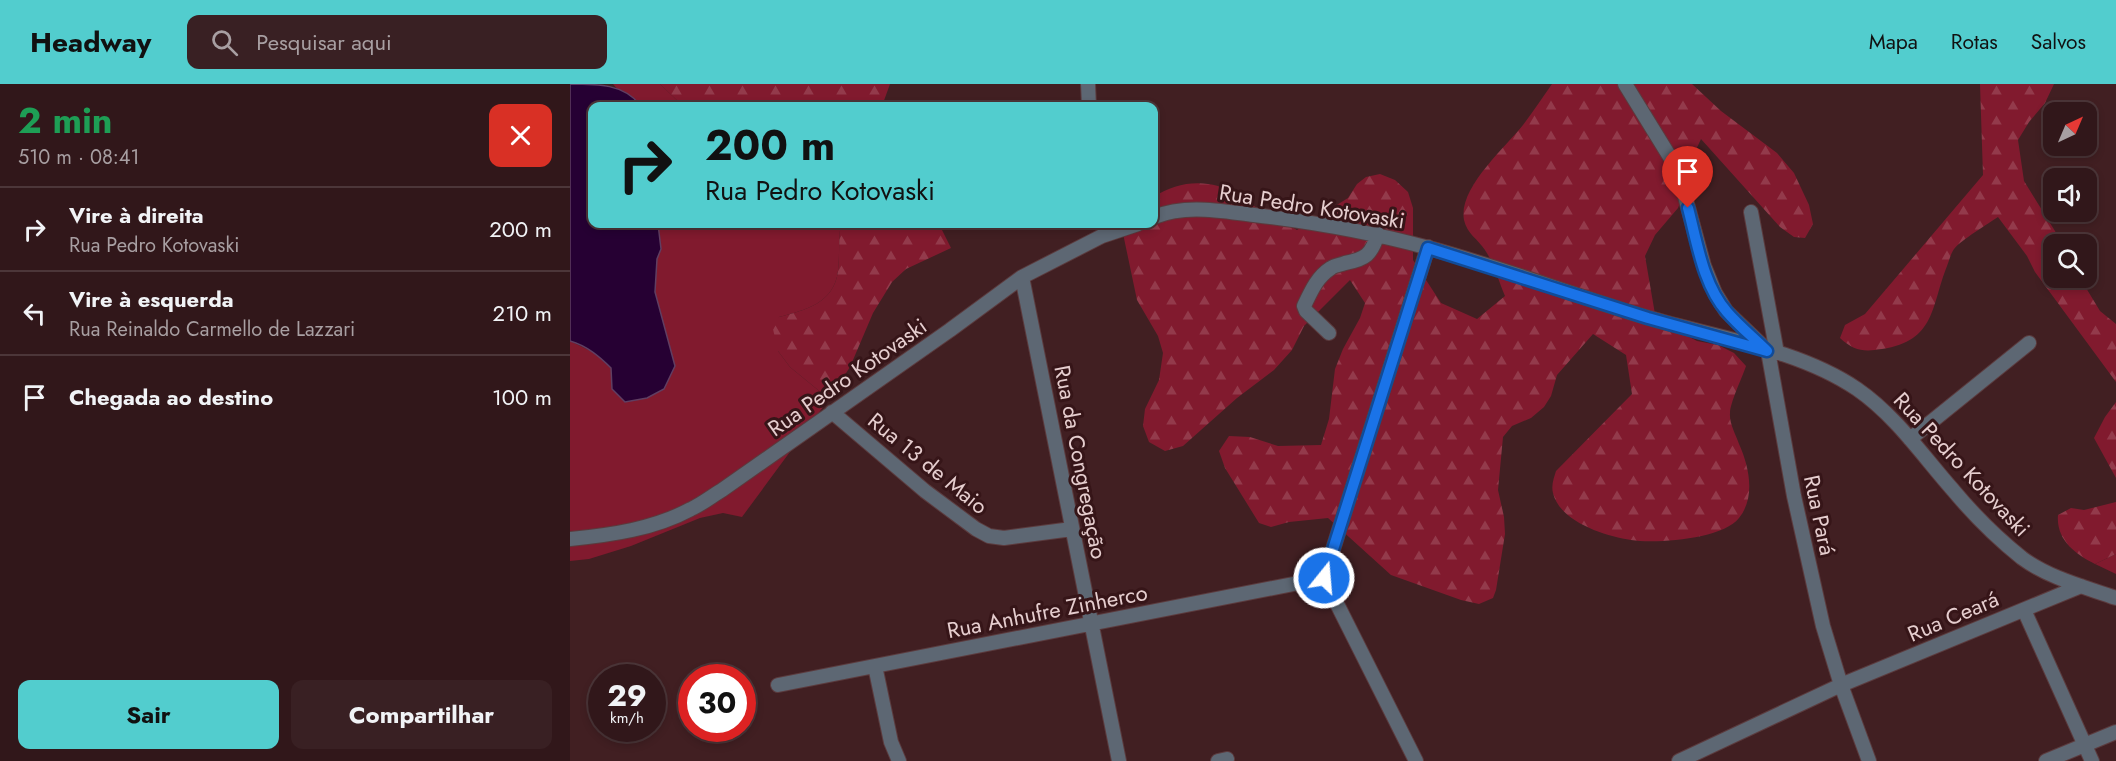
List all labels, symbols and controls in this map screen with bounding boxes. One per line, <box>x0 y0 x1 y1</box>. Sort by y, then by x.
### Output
search box <box>187 15 607 69</box>
text: Headway <box>30 22 151 63</box>
icon: search <box>208 26 241 59</box>
text: Pesquisar aqui <box>256 26 392 58</box>
text: Mapa <box>1869 27 1918 57</box>
text: Rotas <box>1951 27 1998 57</box>
text: Salvos <box>2031 27 2086 57</box>
text: 2 min <box>18 94 113 146</box>
north arrow <box>2043 102 2097 156</box>
map controls <box>2043 102 2097 288</box>
button: close <box>489 104 552 167</box>
text: 200 m <box>705 115 835 176</box>
icon: right <box>606 126 684 204</box>
text: 510 m · 08:41 <box>18 143 139 172</box>
pin <box>1662 146 1713 208</box>
icon: arrive <box>1671 155 1704 188</box>
button: sound <box>2043 168 2097 222</box>
text: Rua Pedro Kotovaski <box>705 171 935 210</box>
street label: Rua Pedro Kotovaski <box>1217 176 1407 236</box>
text: Vire à direita <box>69 199 204 231</box>
icon: right <box>18 213 51 246</box>
text: 200 m <box>489 213 552 245</box>
text: Rua Pedro Kotovaski <box>69 231 239 260</box>
button: search <box>2043 234 2097 288</box>
text: Vire à esquerda <box>69 283 234 315</box>
icon: left <box>18 297 51 330</box>
text: 210 m <box>493 297 552 329</box>
street label: Rua Pedro Kotovaski <box>761 310 933 444</box>
text: Rua Reinaldo Carmello de Lazzari <box>69 315 355 344</box>
street label: Rua da Congregação <box>1047 362 1115 562</box>
icon: arrive <box>18 381 51 414</box>
text: Chegada ao destino <box>69 381 273 413</box>
text: 100 m <box>492 381 552 413</box>
street label: Rua Pedro Kotovaski <box>1886 385 2038 543</box>
street label: Rua 13 de Maio <box>861 405 995 521</box>
street label: Rua Pará <box>1796 472 1844 558</box>
position arrow <box>1292 546 1356 610</box>
street label: Rua Anhufre Zinherco <box>944 576 1150 646</box>
street label: Rua Ceará <box>1902 582 2004 650</box>
speed limit sign: 30 <box>678 664 756 742</box>
text: 29 <box>607 674 647 717</box>
button: Sair <box>18 680 279 749</box>
button: Compartilhar <box>291 680 552 749</box>
text: km/h <box>610 707 644 729</box>

